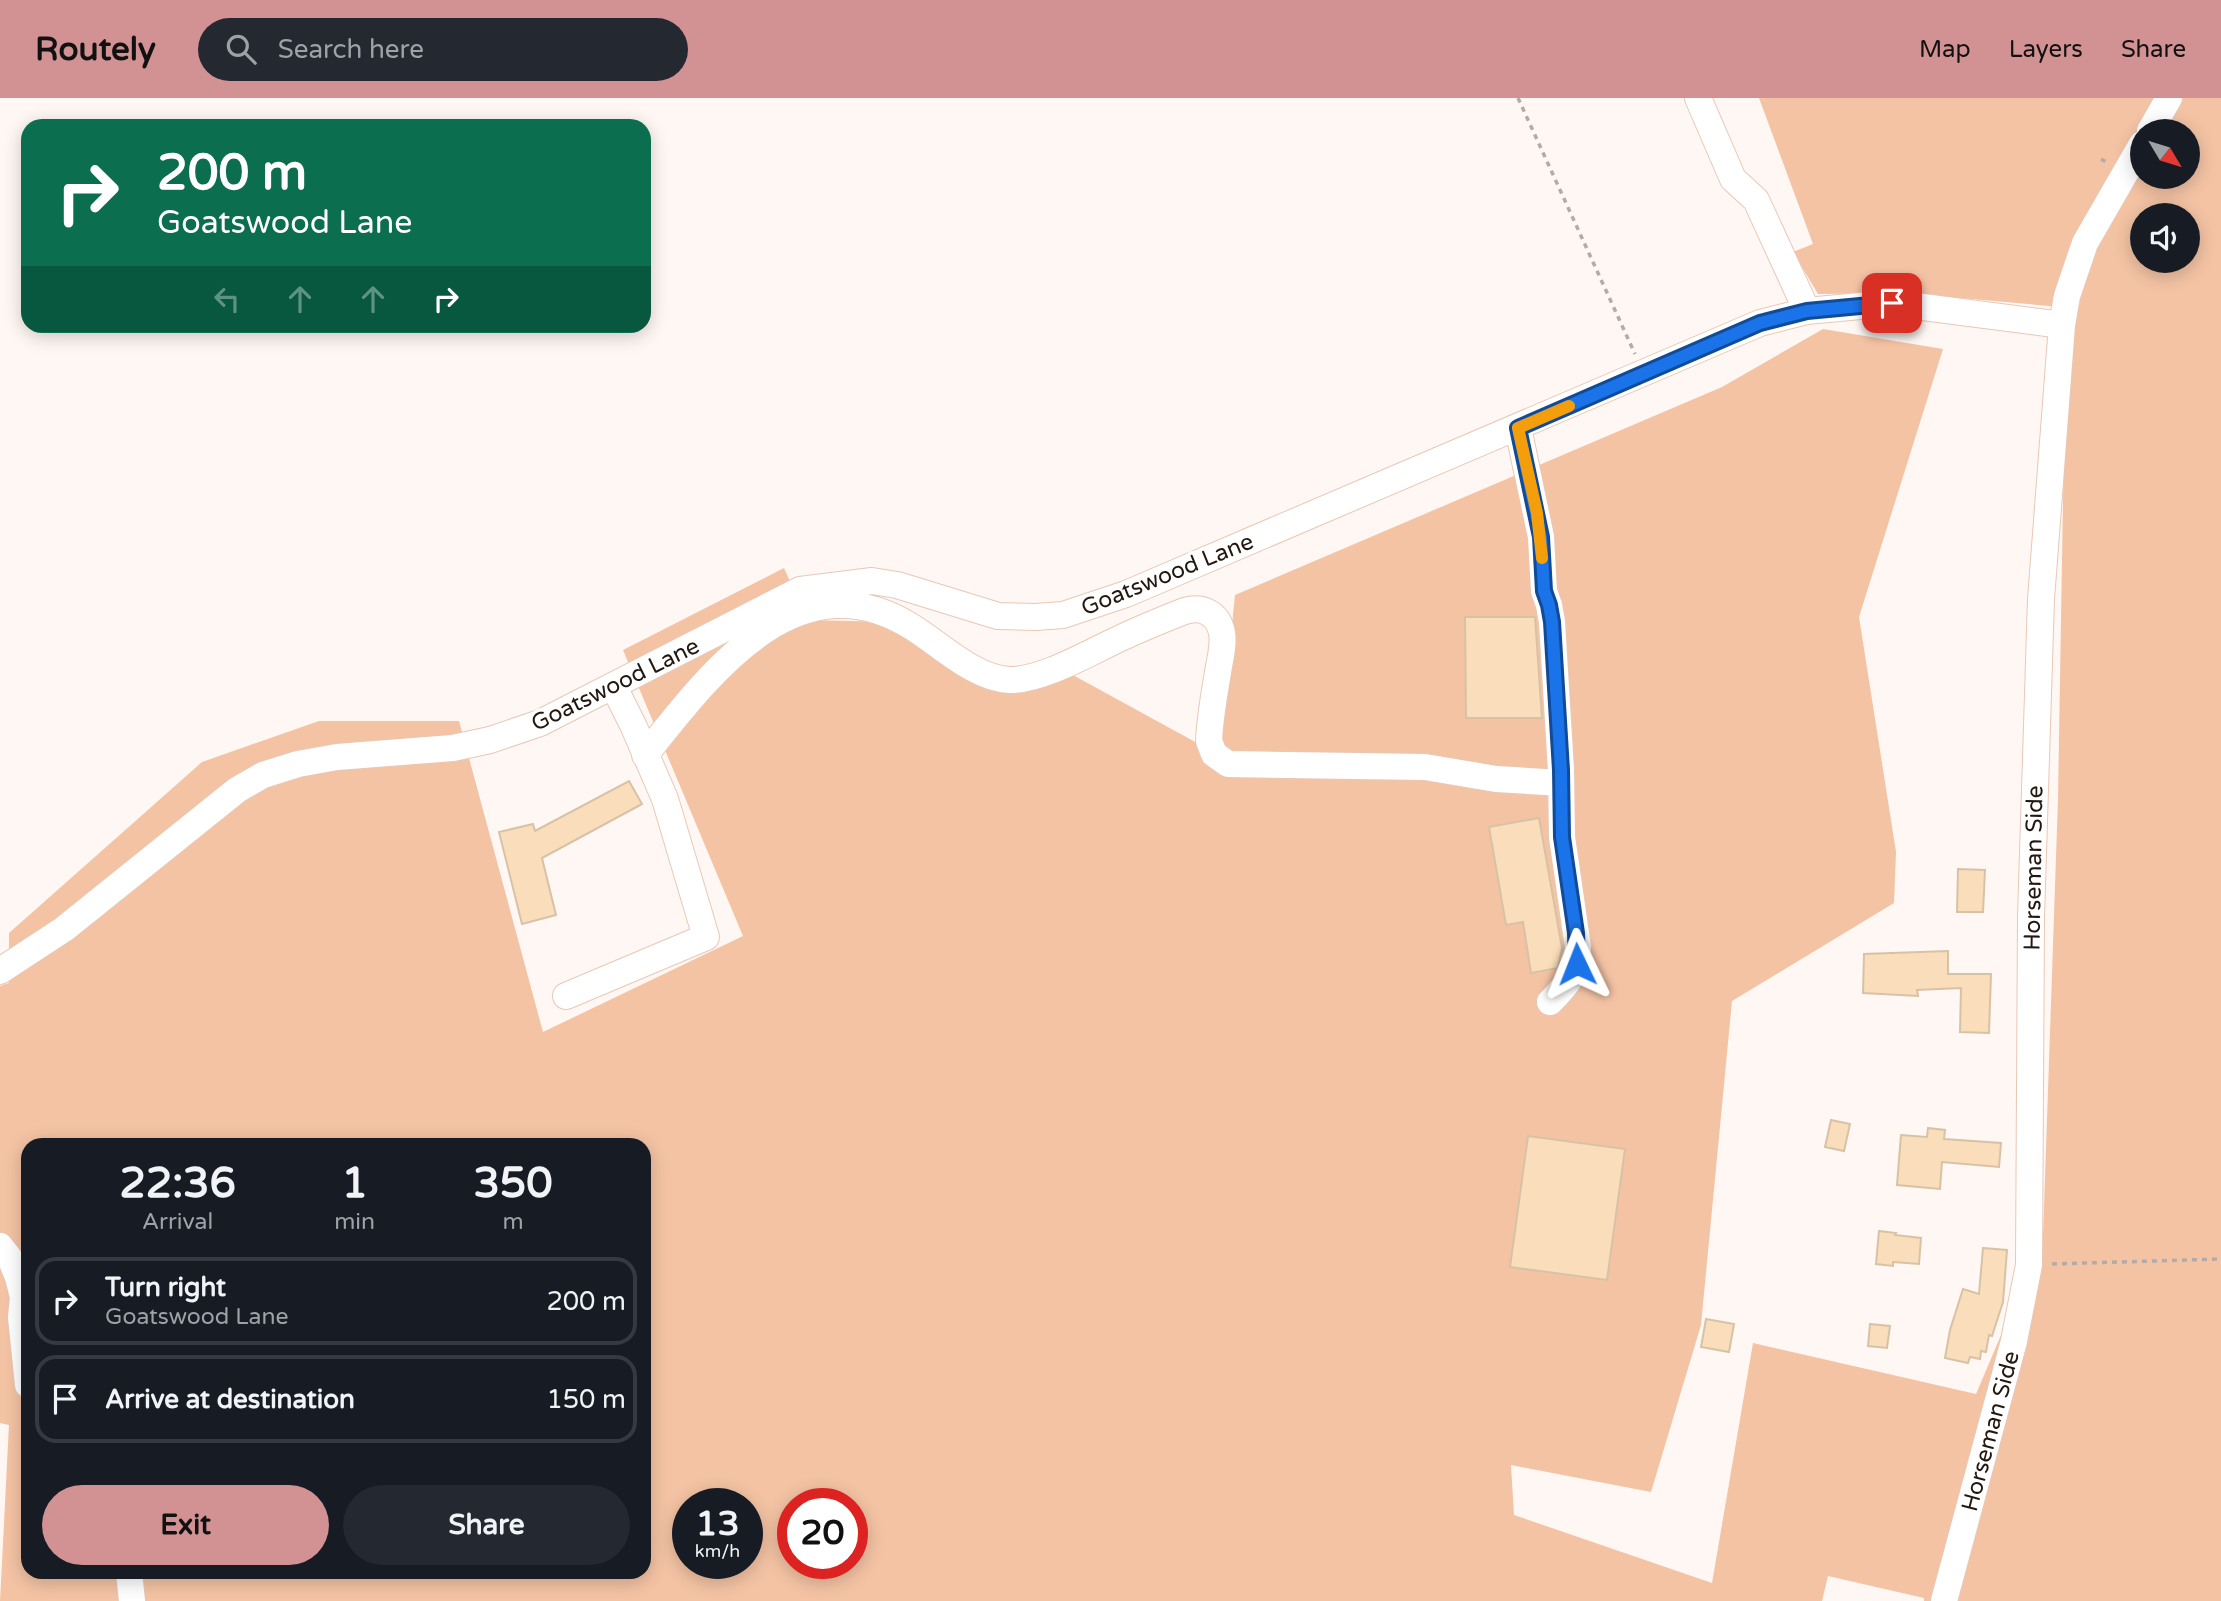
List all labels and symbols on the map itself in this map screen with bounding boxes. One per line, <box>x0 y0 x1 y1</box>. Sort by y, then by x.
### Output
north arrow <box>2130 119 2200 189</box>
pin <box>1862 273 1922 333</box>
street label: Goatswood Lane <box>1077 528 1258 622</box>
street label: Goatswood Lane <box>527 632 704 738</box>
street label: Horseman Side <box>2019 785 2049 951</box>
position arrow <box>1540 927 1614 1001</box>
street label: Horseman Side <box>1956 1348 2026 1515</box>
speed limit sign: 20 <box>777 1488 868 1579</box>

